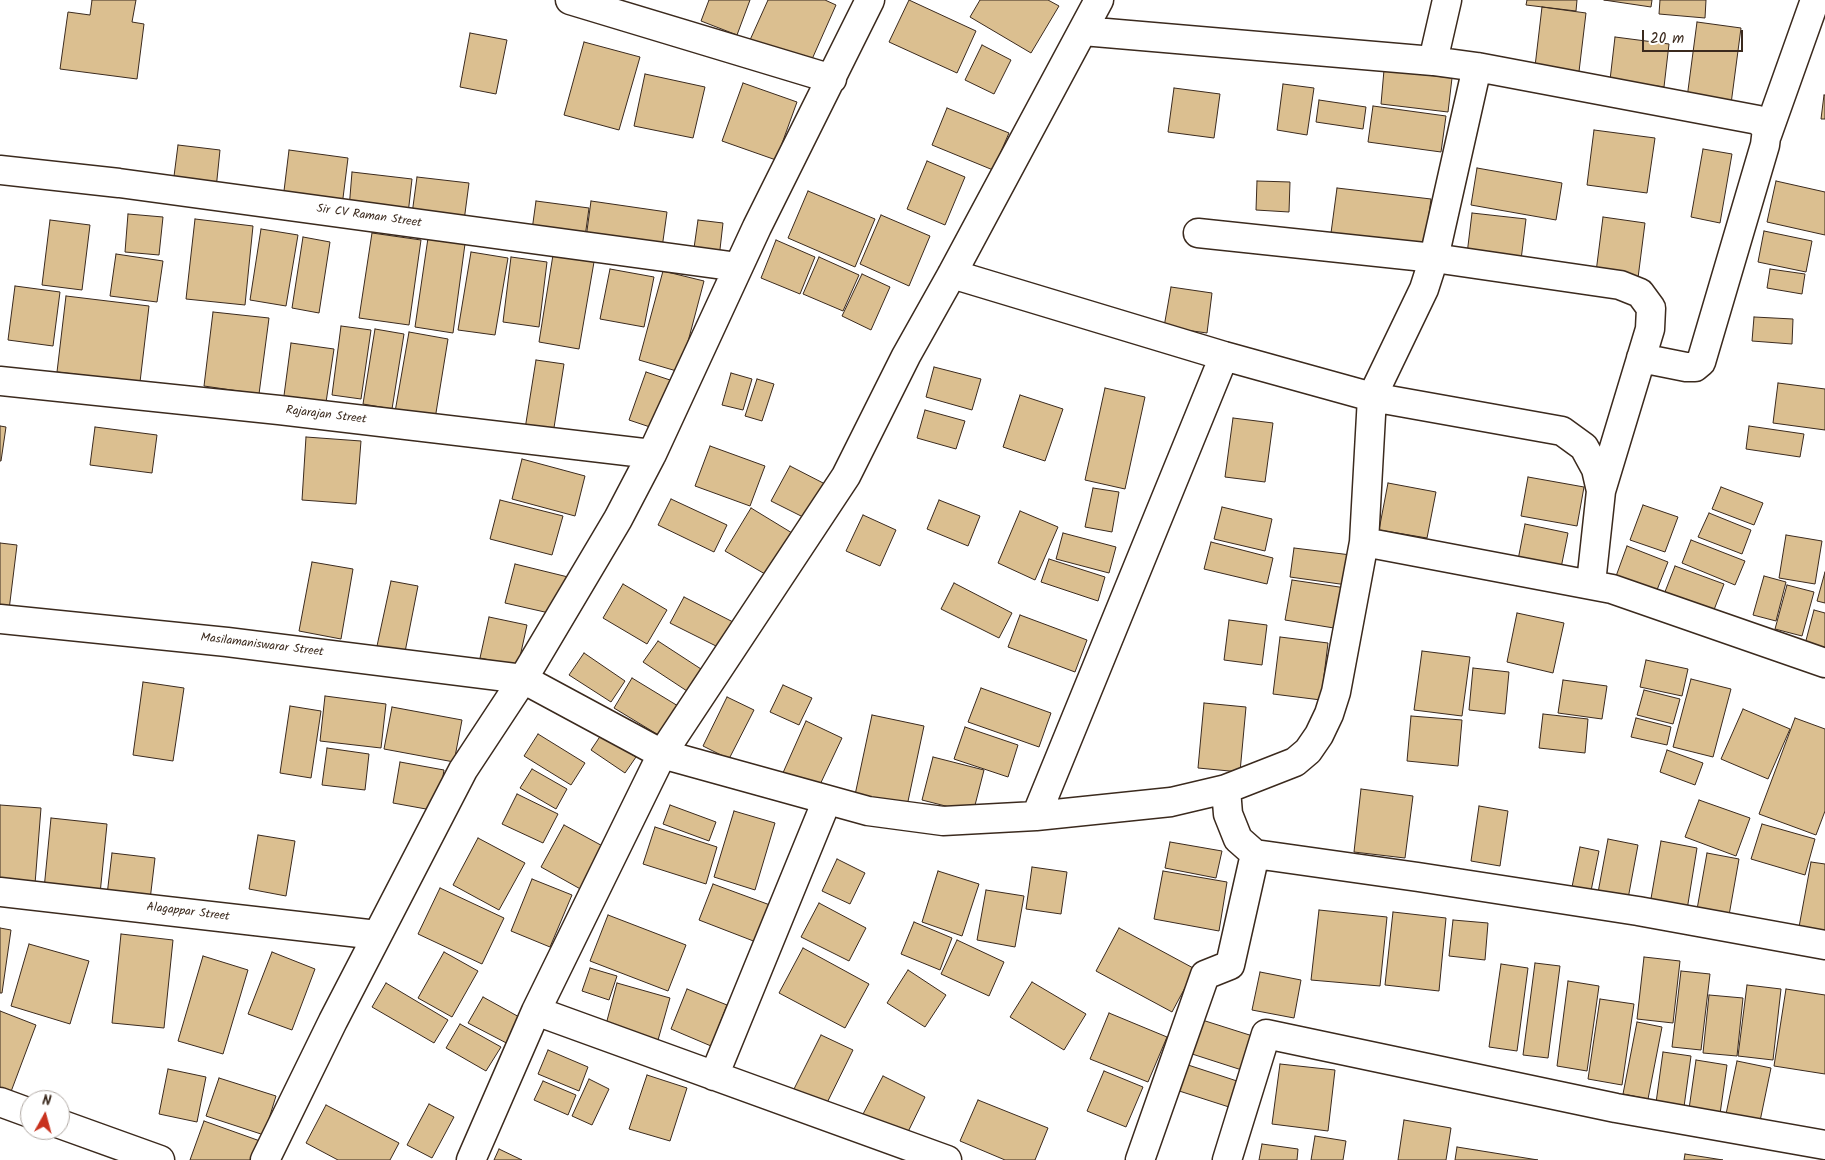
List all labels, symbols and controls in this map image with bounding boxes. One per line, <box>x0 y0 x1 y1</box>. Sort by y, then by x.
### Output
scale bar <box>1645 20 1746 52</box>
text: 20 m <box>1650 27 1684 51</box>
street label: Sir CV Raman Street <box>316 203 422 231</box>
street label: Rajarajan Street <box>285 404 367 428</box>
street label: Masilamaniswarar Street <box>200 631 324 661</box>
street label: Alagappar Street <box>146 901 230 925</box>
north arrow <box>20 1090 70 1140</box>
text: N <box>41 1090 52 1113</box>

